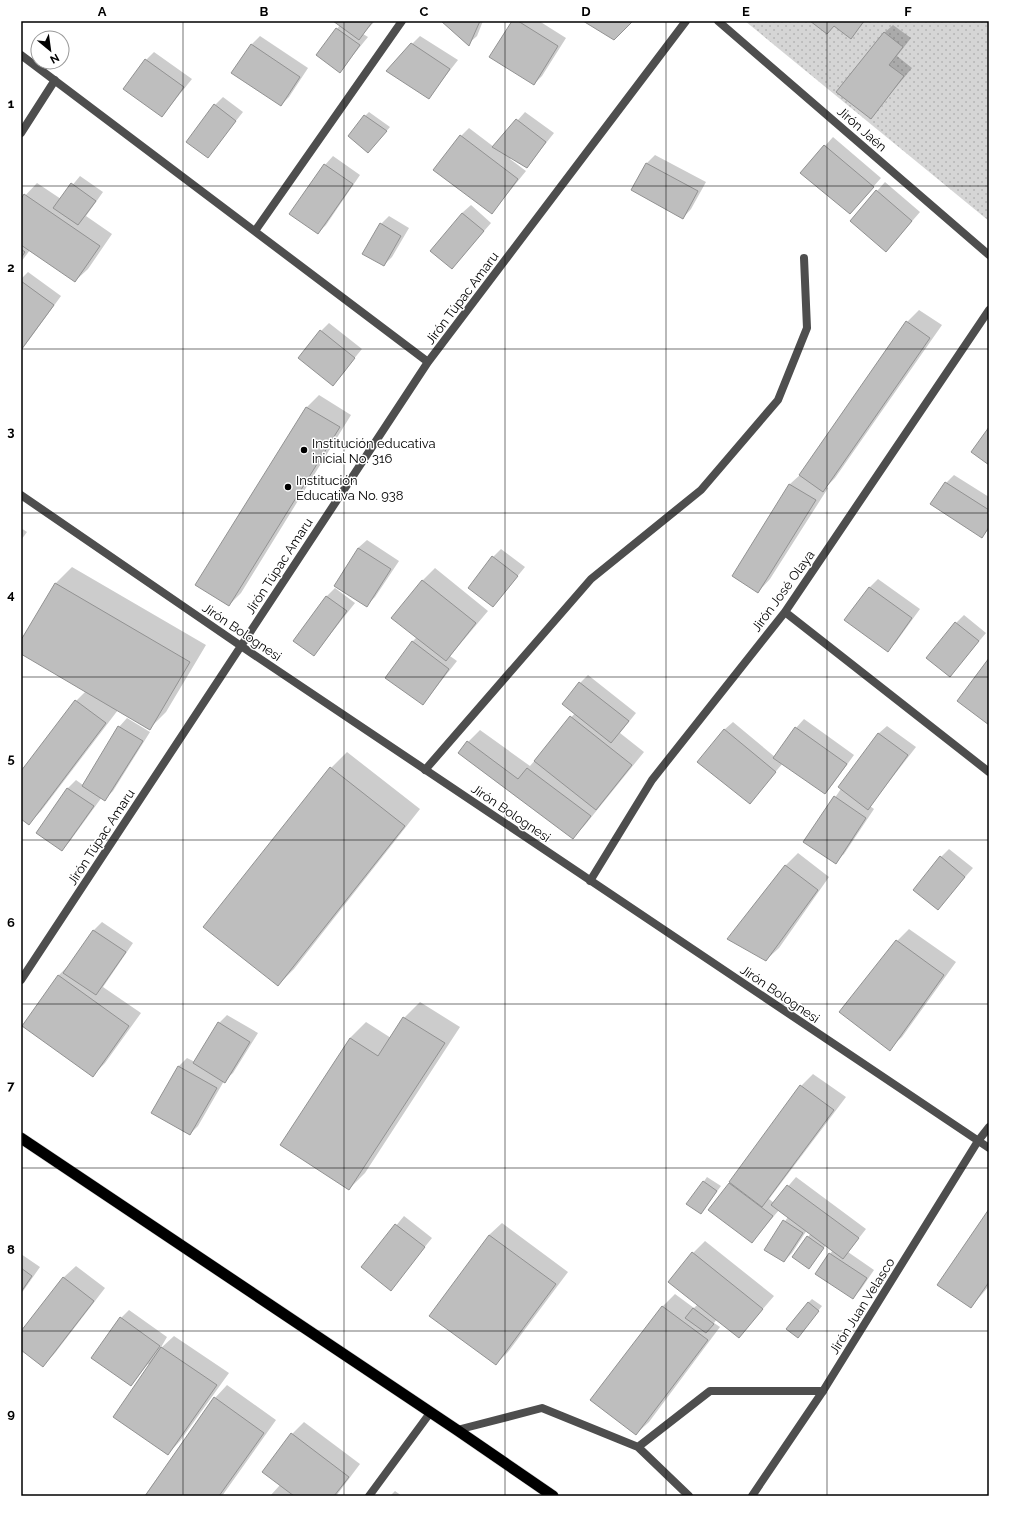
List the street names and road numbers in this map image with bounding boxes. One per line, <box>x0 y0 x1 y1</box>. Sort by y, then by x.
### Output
street label: Jirón Jaén <box>834 104 890 154</box>
street label: Jirón Túpac Amaru <box>422 249 502 347</box>
street label: Jirón Túpac Amaru <box>242 515 316 617</box>
street label: Jirón José Olaya <box>748 547 818 635</box>
street label: Jirón Bolognesi <box>200 600 284 664</box>
street label: Jirón Bolognesi <box>469 781 553 845</box>
street label: Jirón Túpac Amaru <box>64 786 138 888</box>
street label: Jirón Bolognesi <box>738 962 822 1026</box>
street label: Jirón Juan Velasco <box>826 1255 898 1357</box>

